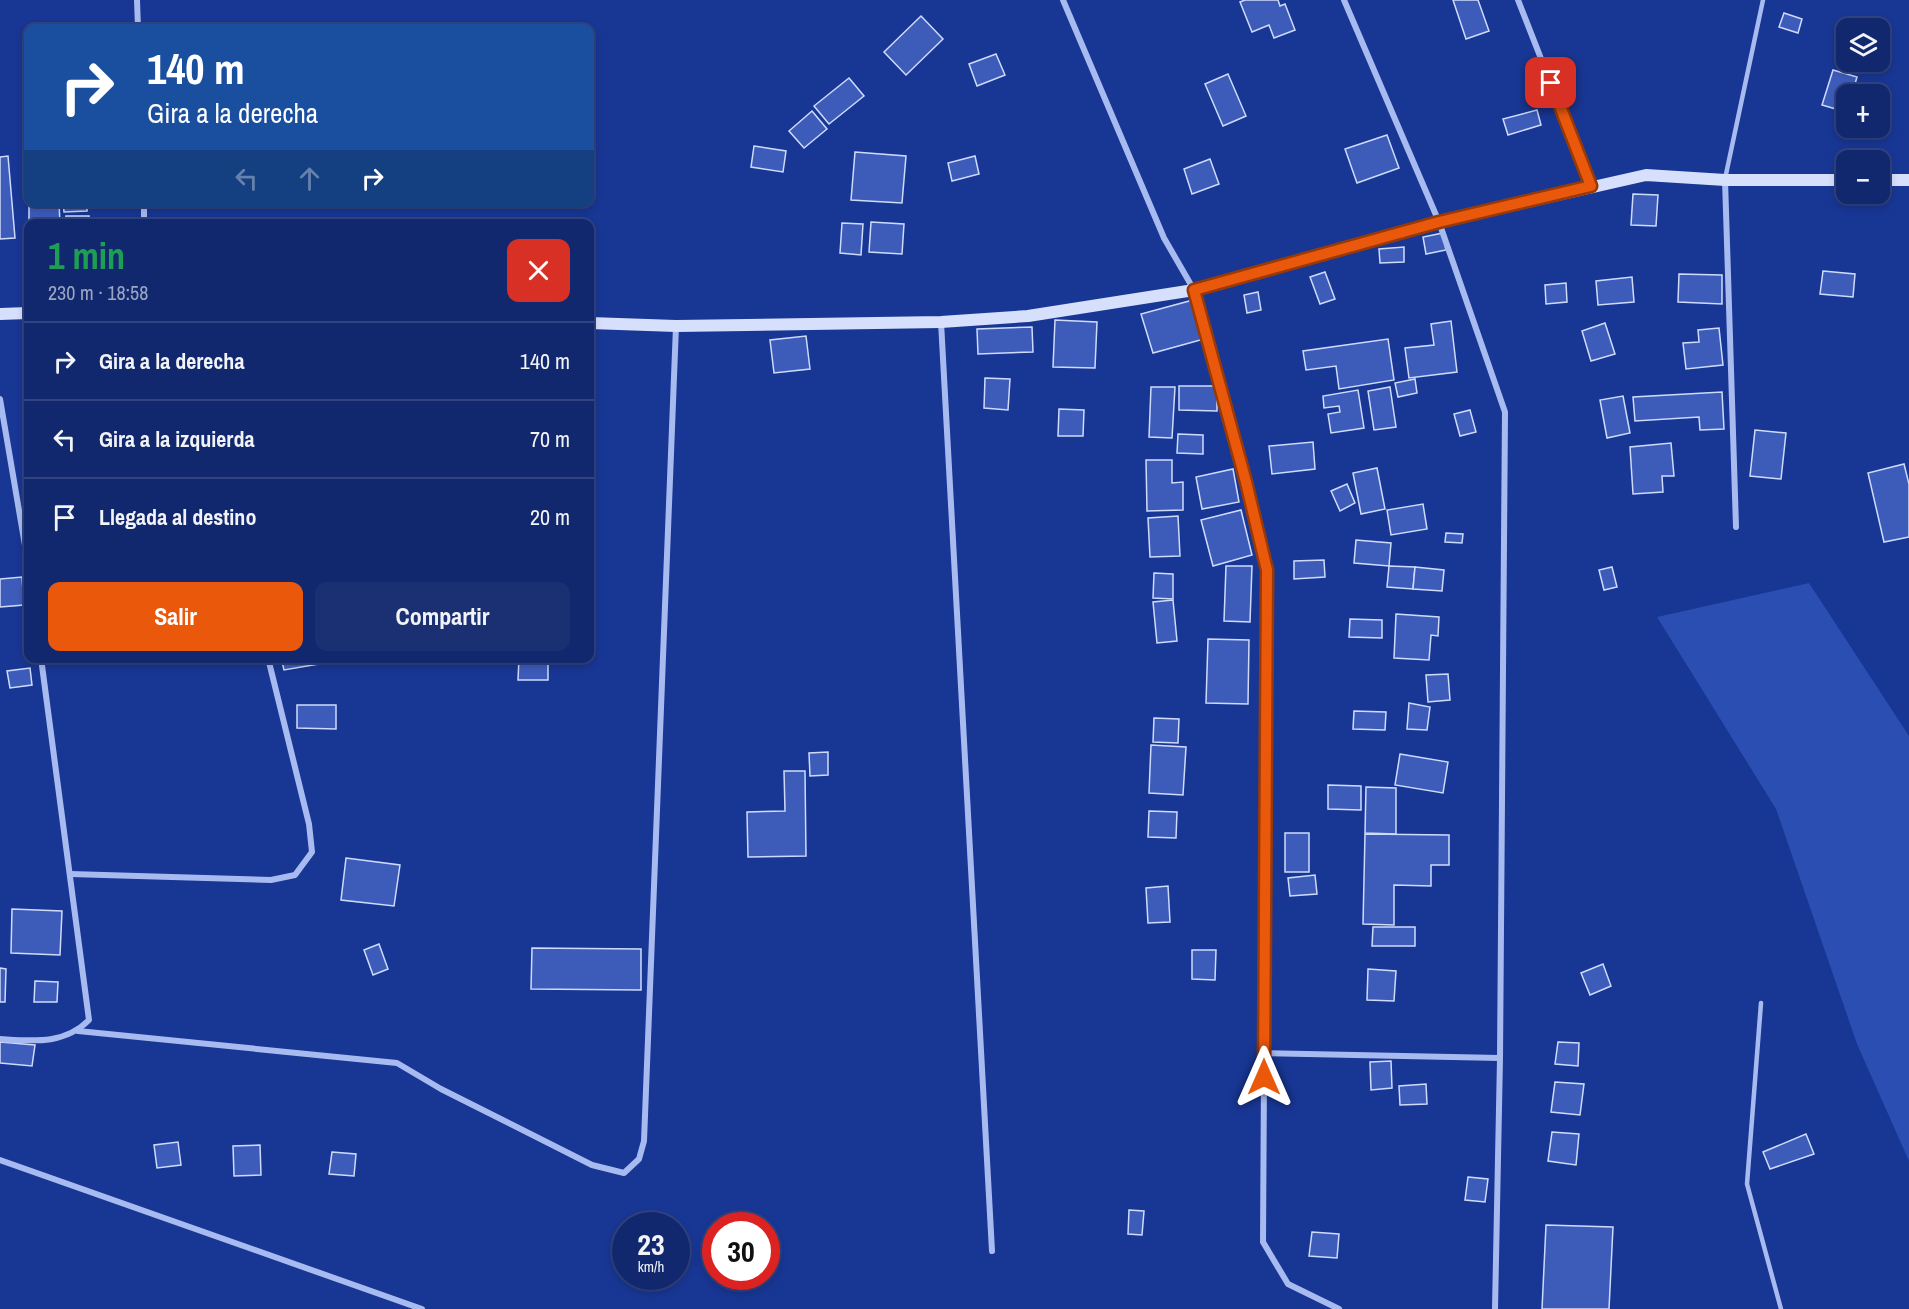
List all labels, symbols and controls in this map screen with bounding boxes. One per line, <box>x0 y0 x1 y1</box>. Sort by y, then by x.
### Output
map controls <box>1836 18 1890 204</box>
button: layers <box>1836 18 1890 72</box>
text: 140 m <box>147 41 245 97</box>
icon: right <box>48 48 126 126</box>
pin <box>1525 57 1576 108</box>
icon: arrive <box>1534 66 1567 99</box>
button: + <box>1836 84 1890 138</box>
text: Gira a la derecha <box>147 95 318 131</box>
button: − <box>1836 150 1890 204</box>
icon: left <box>230 162 263 195</box>
icon: ahead <box>293 162 326 195</box>
icon: right <box>356 162 389 195</box>
text: 1 min <box>48 232 125 280</box>
button: close <box>507 239 570 302</box>
text: 230 m · 18:58 <box>48 279 148 306</box>
icon: right <box>48 345 81 378</box>
text: Gira a la derecha <box>99 346 244 376</box>
text: 140 m <box>520 346 570 376</box>
icon: left <box>48 423 81 456</box>
text: Gira a la izquierda <box>99 424 254 454</box>
text: 70 m <box>530 424 570 454</box>
icon: arrive <box>48 501 81 534</box>
text: Llegada al destino <box>99 502 256 532</box>
text: 20 m <box>530 502 570 532</box>
button: Salir <box>48 582 303 651</box>
button: Compartir <box>315 582 570 651</box>
position arrow <box>1232 1045 1296 1109</box>
speed limit sign: 30 <box>702 1212 780 1290</box>
text: 23 <box>637 1224 665 1264</box>
text: km/h <box>638 1256 664 1277</box>

